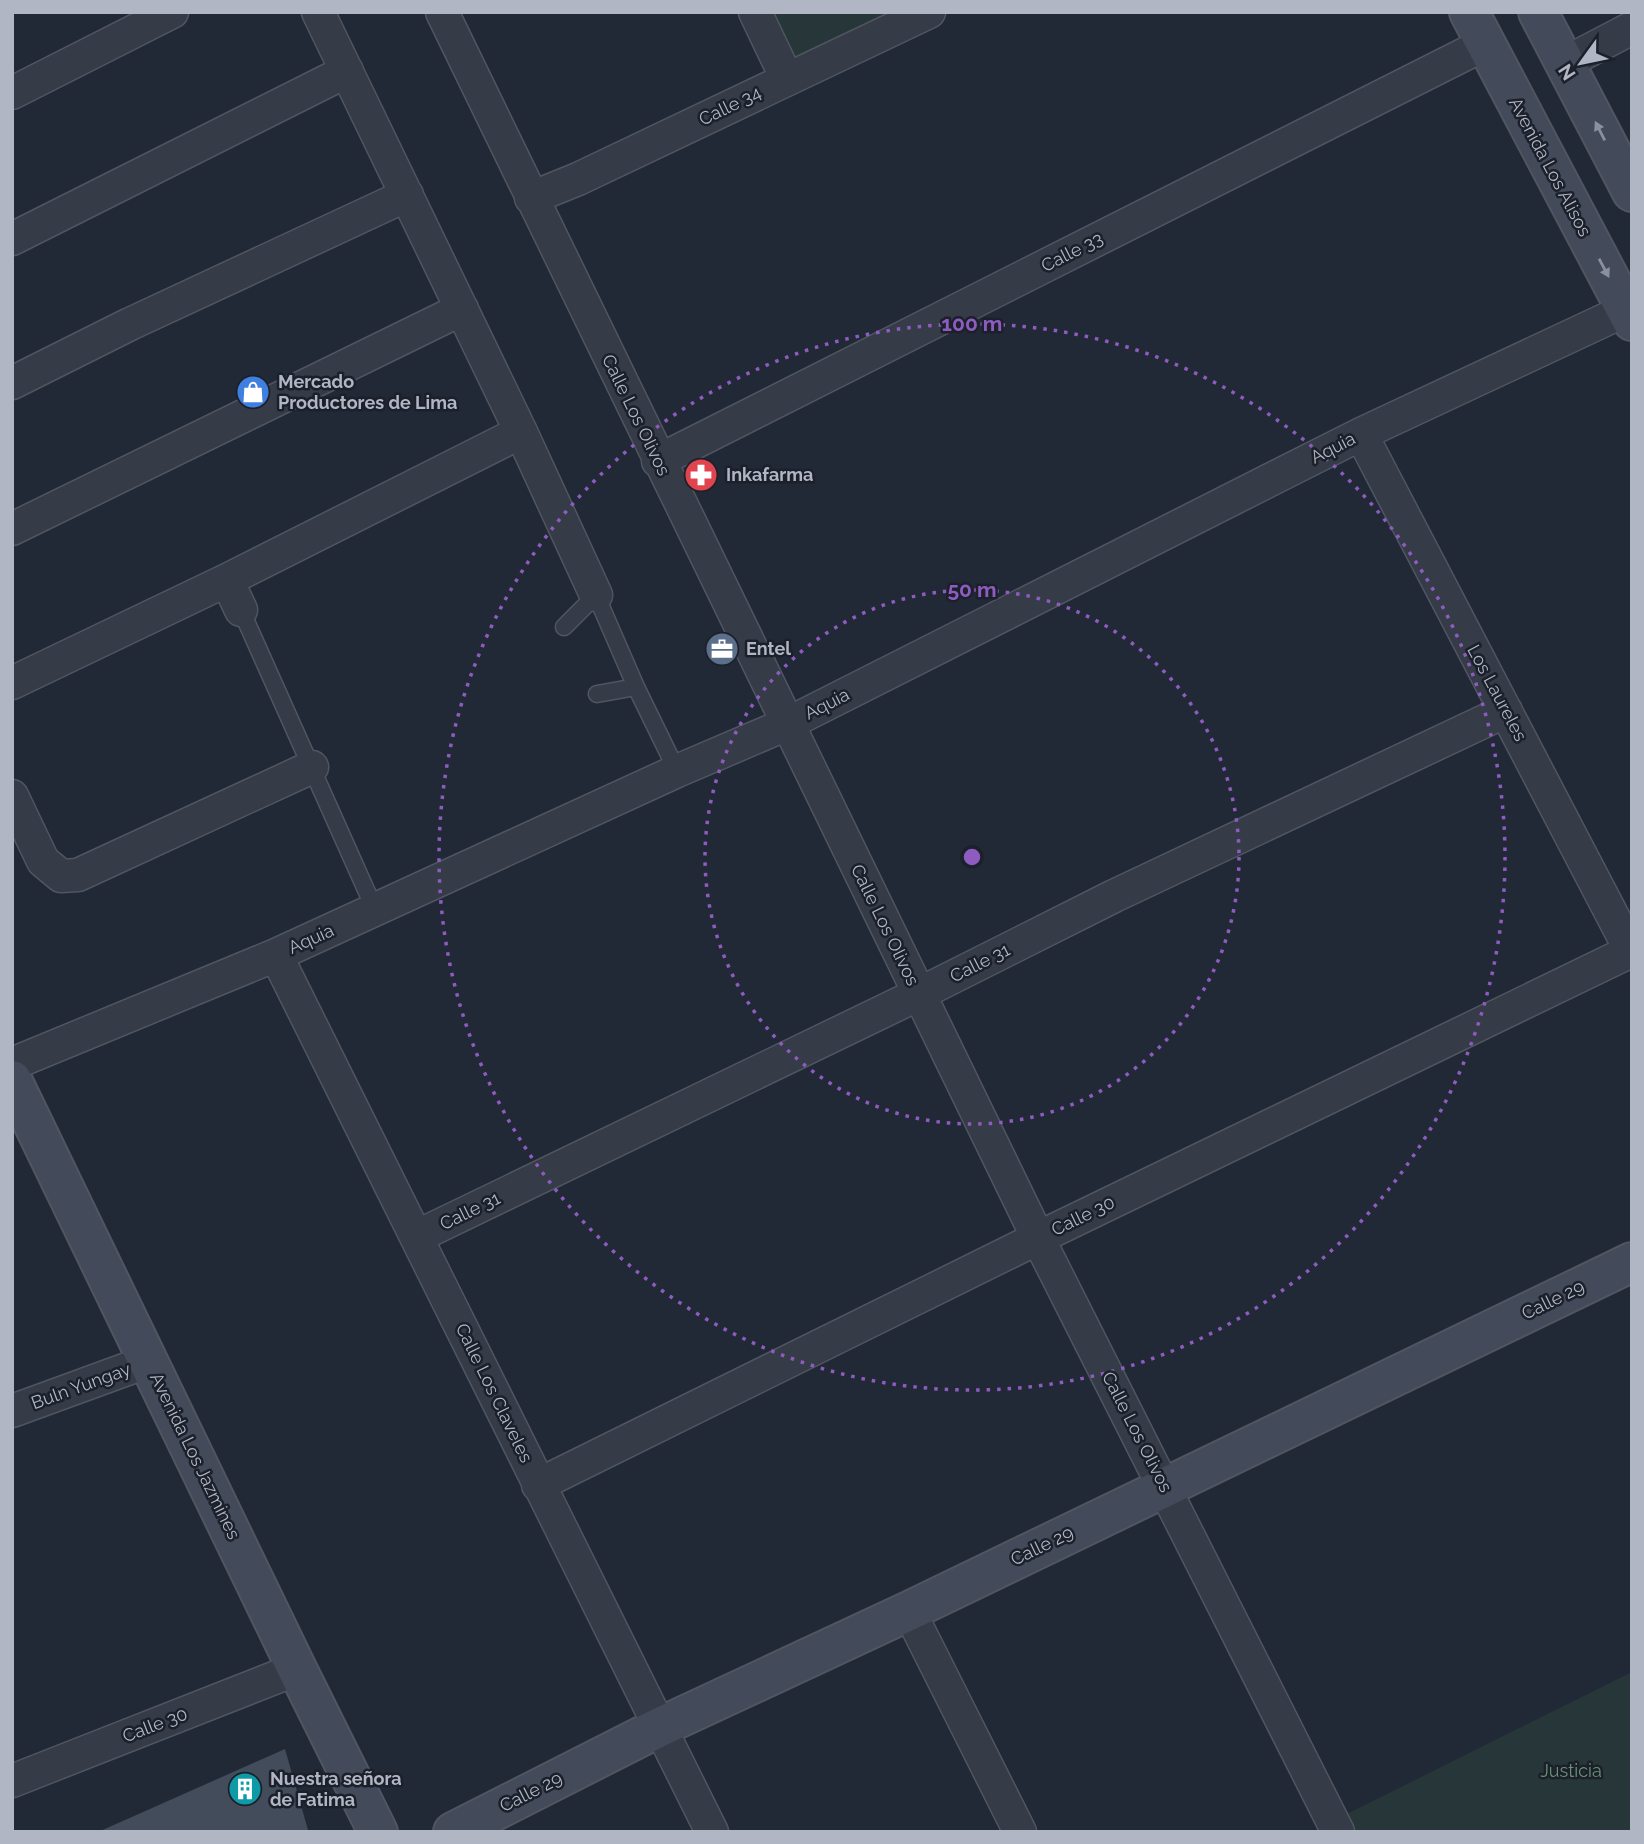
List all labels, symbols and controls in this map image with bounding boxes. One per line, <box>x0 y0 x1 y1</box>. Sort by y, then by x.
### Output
north arrow <box>1546 28 1616 98</box>
text: N <box>1554 60 1580 84</box>
street label: Calle 34 <box>695 81 764 130</box>
street label: Avenida Los Alisos <box>1505 94 1596 240</box>
one-way arrow <box>1595 121 1606 141</box>
street label: Calle 33 <box>1037 227 1106 276</box>
one-way arrow <box>1597 258 1609 278</box>
text: 100 m <box>942 311 1002 336</box>
street label: Calle Los Olivos <box>598 351 675 479</box>
place label: Mercado Productores de Lima <box>278 371 457 413</box>
shop icon: Mercado Productores de Lima <box>234 373 272 411</box>
street label: Aquia <box>1307 427 1359 468</box>
pharmacy icon: Inkafarma <box>682 456 720 494</box>
place label: Inkafarma <box>726 464 813 485</box>
text: 50 m <box>947 577 997 602</box>
office icon: Entel <box>703 630 741 668</box>
place label: Entel <box>746 638 791 659</box>
street label: Los Laureles <box>1463 641 1532 745</box>
street label: Aquia <box>801 683 853 724</box>
centre of rings <box>960 845 984 869</box>
street label: Calle Los Olivos <box>847 861 924 989</box>
street label: Aquia <box>285 919 337 958</box>
street label: Calle 31 <box>946 938 1014 987</box>
street label: Calle 31 <box>436 1187 504 1234</box>
street label: Calle 30 <box>1048 1191 1118 1240</box>
street label: Calle 29 <box>1518 1275 1588 1324</box>
street label: Calle Los Claveles <box>452 1320 537 1466</box>
street label: Buln Yungay <box>28 1358 134 1413</box>
street label: Calle Los Olivos <box>1098 1368 1177 1496</box>
street label: Avenida Los Jazmines <box>146 1369 245 1543</box>
street label: Calle 29 <box>1007 1521 1077 1570</box>
street label: Calle 30 <box>119 1703 190 1746</box>
park label: Justicia <box>1540 1760 1602 1781</box>
street label: Calle 29 <box>496 1767 565 1816</box>
place label: Nuestra señora de Fatima <box>270 1768 402 1810</box>
building icon: Nuestra señora de Fatima <box>226 1770 264 1808</box>

